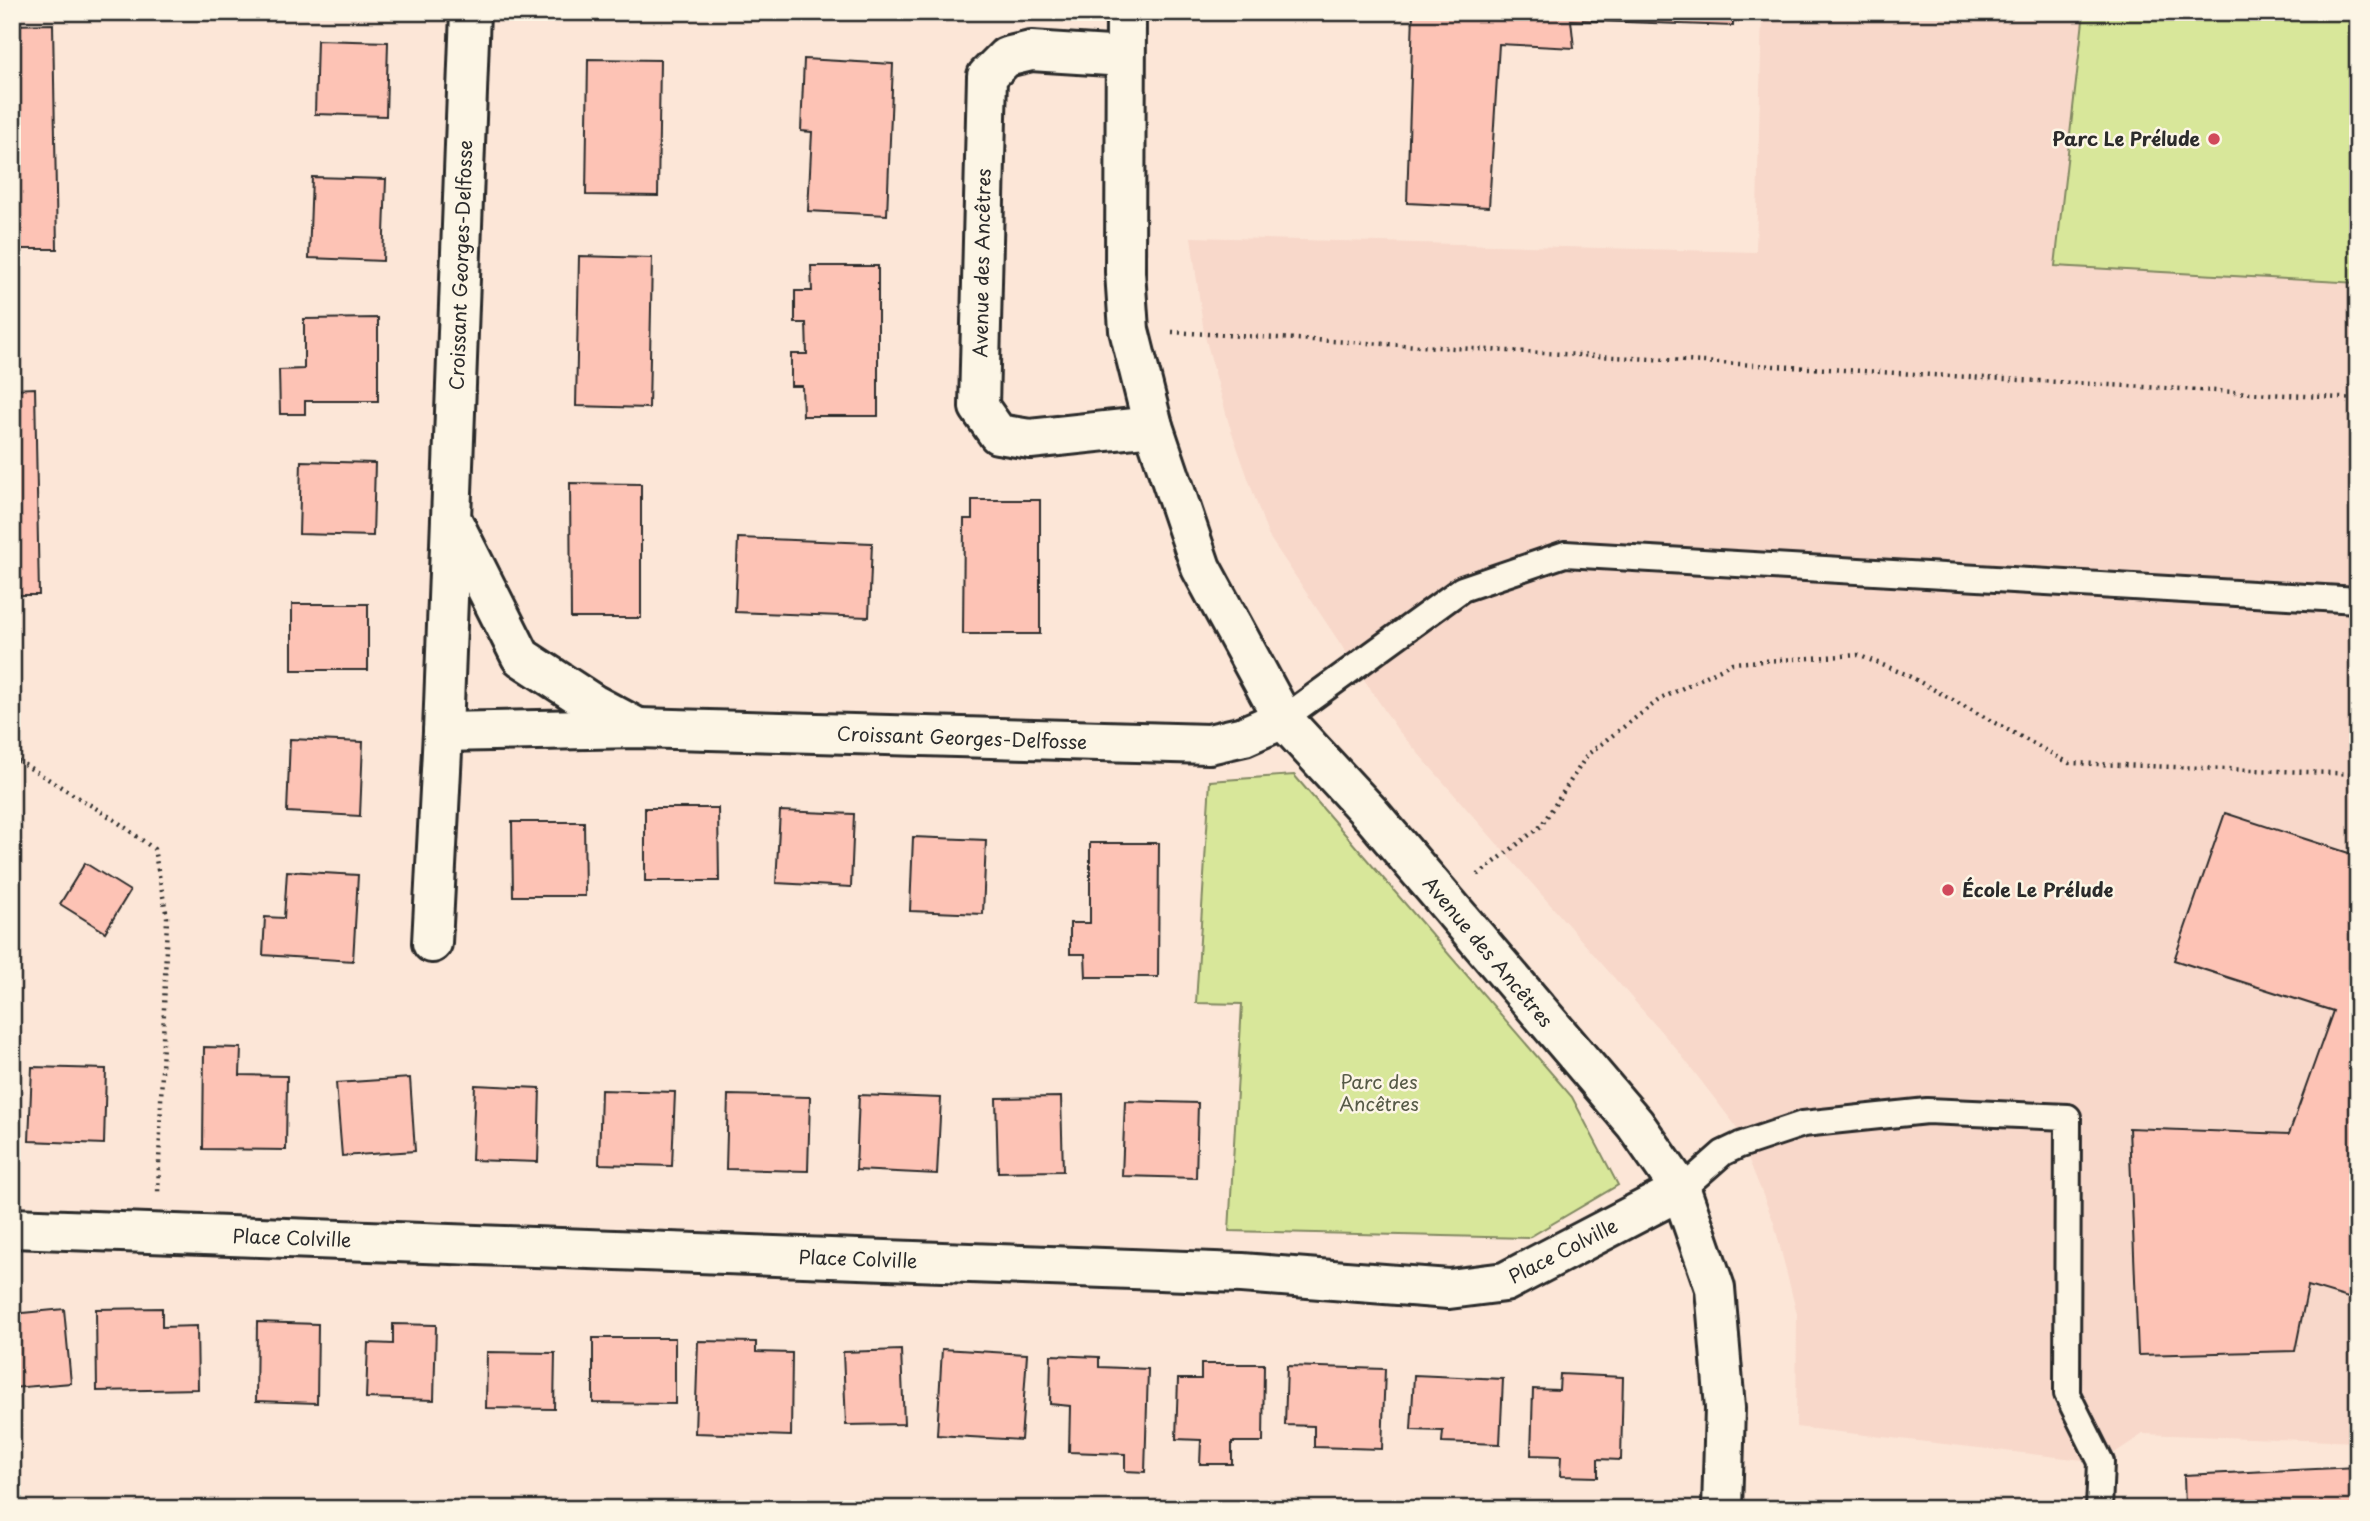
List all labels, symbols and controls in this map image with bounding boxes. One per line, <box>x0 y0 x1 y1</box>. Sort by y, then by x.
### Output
place label: Parc Le Prélude <box>2052 124 2200 152</box>
marker: Parc Le Prélude <box>2206 131 2222 147</box>
street label: Croissant Georges-Delfosse <box>442 139 478 391</box>
street label: Avenue des Ancêtres <box>965 168 997 358</box>
street label: Croissant Georges-Delfosse <box>836 719 1088 755</box>
street label: Avenue des Ancêtres <box>1417 870 1560 1033</box>
place label: École Le Prélude <box>1962 875 2114 903</box>
marker: École Le Prélude <box>1940 882 1956 898</box>
park label: Parc des Ancêtres <box>1339 1067 1419 1117</box>
street label: Place Colville <box>1503 1211 1622 1290</box>
street label: Place Colville <box>232 1221 352 1253</box>
street label: Place Colville <box>798 1242 918 1274</box>

